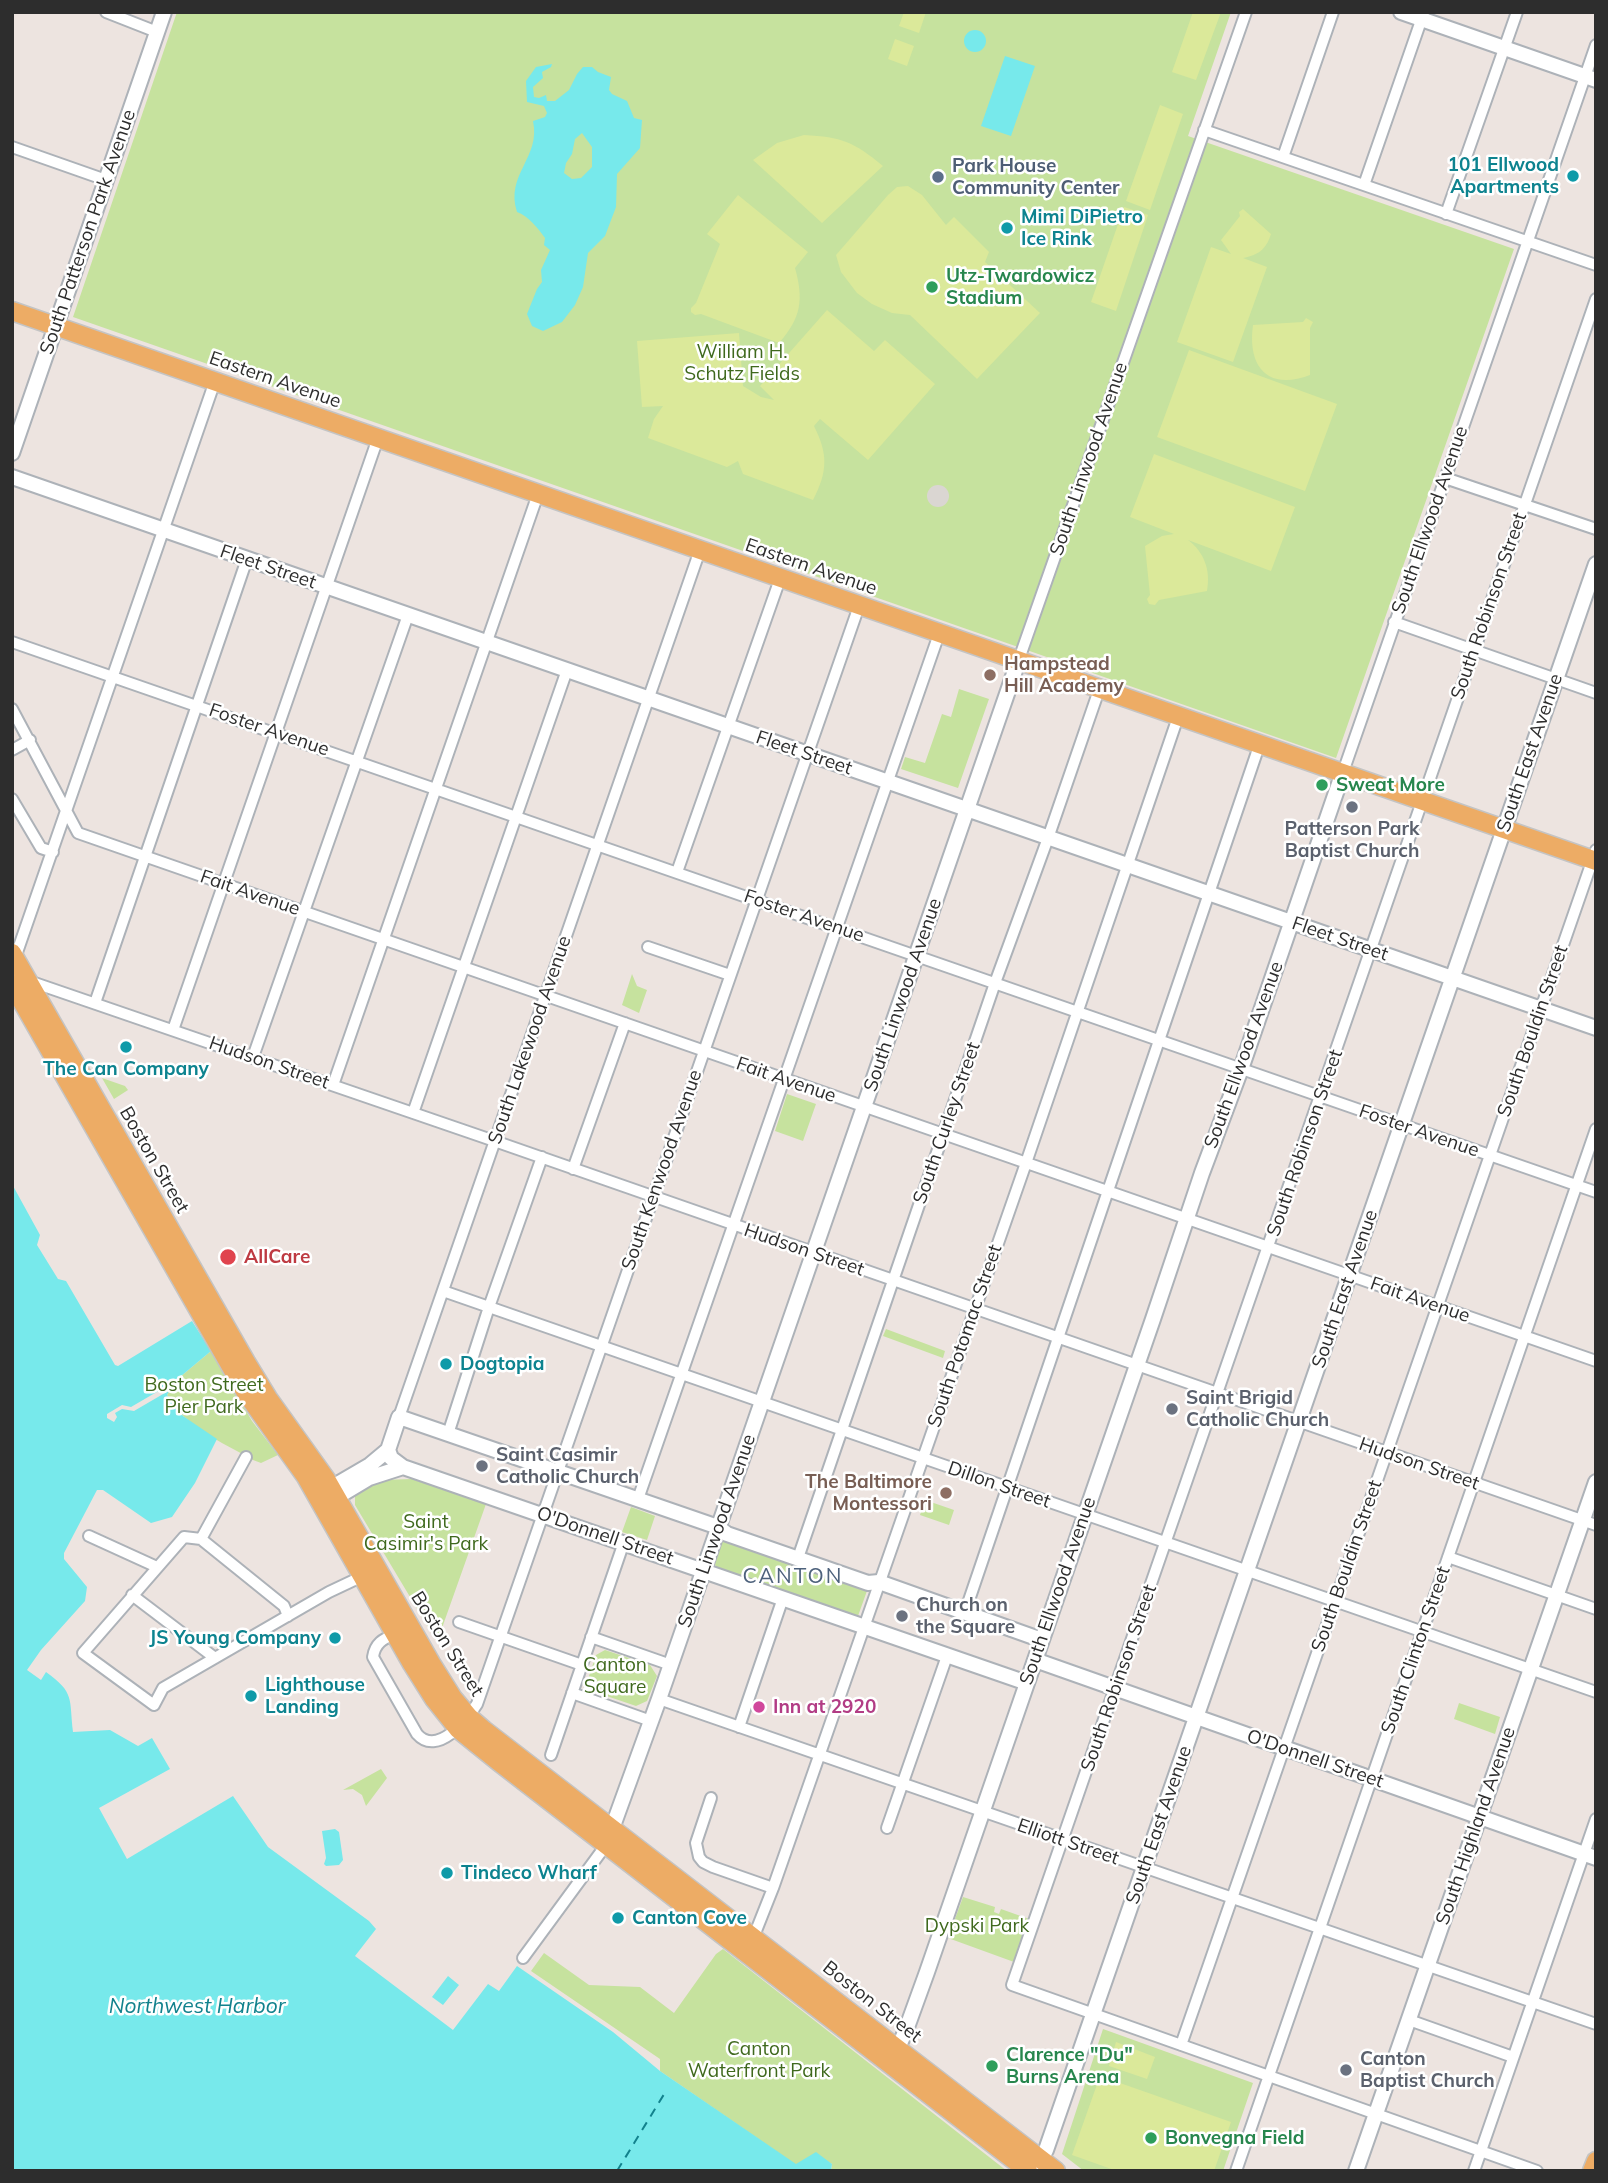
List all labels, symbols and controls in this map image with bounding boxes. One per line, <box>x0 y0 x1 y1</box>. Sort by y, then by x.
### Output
street label: South Patterson Park Avenue <box>35 107 141 357</box>
place label: 101 Ellwood Apartments <box>1448 154 1559 198</box>
place label: Park House Community Center <box>952 155 1120 199</box>
marker: 101 Ellwood Apartments <box>1565 168 1581 184</box>
marker: Park House Community Center <box>930 169 946 185</box>
place label: Mimi DiPietro Ice Rink <box>1021 206 1143 250</box>
marker: Mimi DiPietro Ice Rink <box>999 220 1015 236</box>
place label: Utz-Twardowicz Stadium <box>946 265 1094 309</box>
marker: Utz-Twardowicz Stadium <box>924 279 940 295</box>
park label: William H. Schutz Fields <box>684 341 800 385</box>
street label: Eastern Avenue <box>206 347 344 413</box>
street label: South Linwood Avenue <box>1045 359 1133 559</box>
street label: South Ellwood Avenue <box>1387 423 1473 617</box>
street label: South Robinson Street <box>1446 510 1532 702</box>
street label: Eastern Avenue <box>742 534 880 600</box>
street label: Fleet Street <box>217 540 319 594</box>
place label: Hampstead Hill Academy <box>1004 653 1124 697</box>
marker: Hampstead Hill Academy <box>982 667 998 683</box>
street label: South East Avenue <box>1492 671 1568 835</box>
street label: Foster Avenue <box>206 699 332 761</box>
street label: Fleet Street <box>753 726 855 780</box>
place label: Sweat More <box>1336 774 1445 796</box>
marker: Sweat More <box>1314 777 1330 793</box>
marker: Patterson Park Baptist Church <box>1344 799 1360 815</box>
place label: Patterson Park Baptist Church <box>1285 818 1419 862</box>
street label: Fait Avenue <box>197 865 303 921</box>
street label: Foster Avenue <box>741 885 867 947</box>
street label: South Linwood Avenue <box>859 895 947 1095</box>
street label: Fleet Street <box>1289 912 1391 966</box>
street label: South Lakewood Avenue <box>484 933 576 1147</box>
street label: South Bouldin Street <box>1493 942 1573 1120</box>
street label: South Ellwood Avenue <box>1200 958 1288 1152</box>
street label: Hudson Street <box>206 1032 332 1094</box>
marker: The Can Company <box>118 1039 134 1055</box>
street label: South Curley Street <box>909 1039 985 1207</box>
street label: South Robinson Street <box>1262 1047 1348 1239</box>
street label: Fait Avenue <box>733 1052 839 1108</box>
place label: The Can Company <box>43 1058 209 1080</box>
street label: South Kenwood Avenue <box>617 1067 707 1273</box>
street label: Foster Avenue <box>1356 1100 1482 1162</box>
street label: Boston Street <box>114 1103 194 1217</box>
street label: South East Avenue <box>1307 1207 1383 1371</box>
street label: Hudson Street <box>741 1219 867 1281</box>
street label: South Potomac Street <box>923 1242 1007 1430</box>
place label: AllCare <box>244 1246 310 1268</box>
marker: AllCare <box>218 1247 238 1267</box>
street label: Fait Avenue <box>1367 1272 1473 1328</box>
place label: Dogtopia <box>460 1353 544 1375</box>
marker: Dogtopia <box>438 1356 454 1372</box>
park label: Boston Street Pier Park <box>144 1374 264 1418</box>
place label: Saint Brigid Catholic Church <box>1186 1387 1329 1431</box>
marker: Saint Brigid Catholic Church <box>1164 1401 1180 1417</box>
street label: South Linwood Avenue <box>673 1431 761 1631</box>
street label: Hudson Street <box>1356 1433 1482 1495</box>
place label: Saint Casimir Catholic Church <box>496 1444 639 1488</box>
street label: Dillon Street <box>945 1457 1053 1513</box>
marker: Saint Casimir Catholic Church <box>474 1458 490 1474</box>
place label: The Baltimore Montessori <box>805 1471 932 1515</box>
street label: South Bouldin Street <box>1307 1477 1387 1655</box>
marker: The Baltimore Montessori <box>938 1485 954 1501</box>
street label: South Ellwood Avenue <box>1015 1494 1101 1688</box>
street label: O'Donnell Street <box>534 1502 676 1570</box>
park label: Saint Casimir's Park <box>364 1511 488 1555</box>
street label: South Clinton Street <box>1377 1563 1455 1737</box>
district label: CANTON <box>743 1564 843 1590</box>
street label: South Robinson Street <box>1076 1582 1162 1774</box>
street label: Boston Street <box>406 1587 488 1701</box>
place label: Church on the Square <box>916 1594 1015 1638</box>
marker: Church on the Square <box>894 1608 910 1624</box>
place label: JS Young Company <box>149 1627 321 1649</box>
marker: JS Young Company <box>327 1630 343 1646</box>
park label: Canton Square <box>583 1654 647 1698</box>
place label: Lighthouse Landing <box>265 1674 365 1718</box>
marker: Lighthouse Landing <box>243 1688 259 1704</box>
place label: Inn at 2920 <box>773 1696 876 1718</box>
marker: Inn at 2920 <box>751 1699 767 1715</box>
street label: South Highland Avenue <box>1431 1724 1521 1928</box>
street label: O'Donnell Street <box>1244 1725 1386 1793</box>
street label: South East Avenue <box>1121 1743 1197 1907</box>
street label: Elliott Street <box>1014 1814 1122 1870</box>
place label: Tindeco Wharf <box>461 1862 597 1884</box>
marker: Tindeco Wharf <box>439 1865 455 1881</box>
place label: Canton Cove <box>632 1907 747 1929</box>
marker: Canton Cove <box>610 1910 626 1926</box>
park label: Dypski Park <box>925 1915 1029 1937</box>
street label: Boston Street <box>818 1956 926 2048</box>
water label: Northwest Harbor <box>109 1994 285 2020</box>
park label: Canton Waterfront Park <box>688 2038 830 2082</box>
place label: Clarence "Du" Burns Arena <box>1006 2044 1133 2088</box>
place label: Canton Baptist Church <box>1360 2048 1495 2092</box>
marker: Clarence "Du" Burns Arena <box>984 2058 1000 2074</box>
marker: Canton Baptist Church <box>1338 2062 1354 2078</box>
place label: Bonvegna Field <box>1165 2127 1305 2149</box>
marker: Bonvegna Field <box>1143 2130 1159 2146</box>

